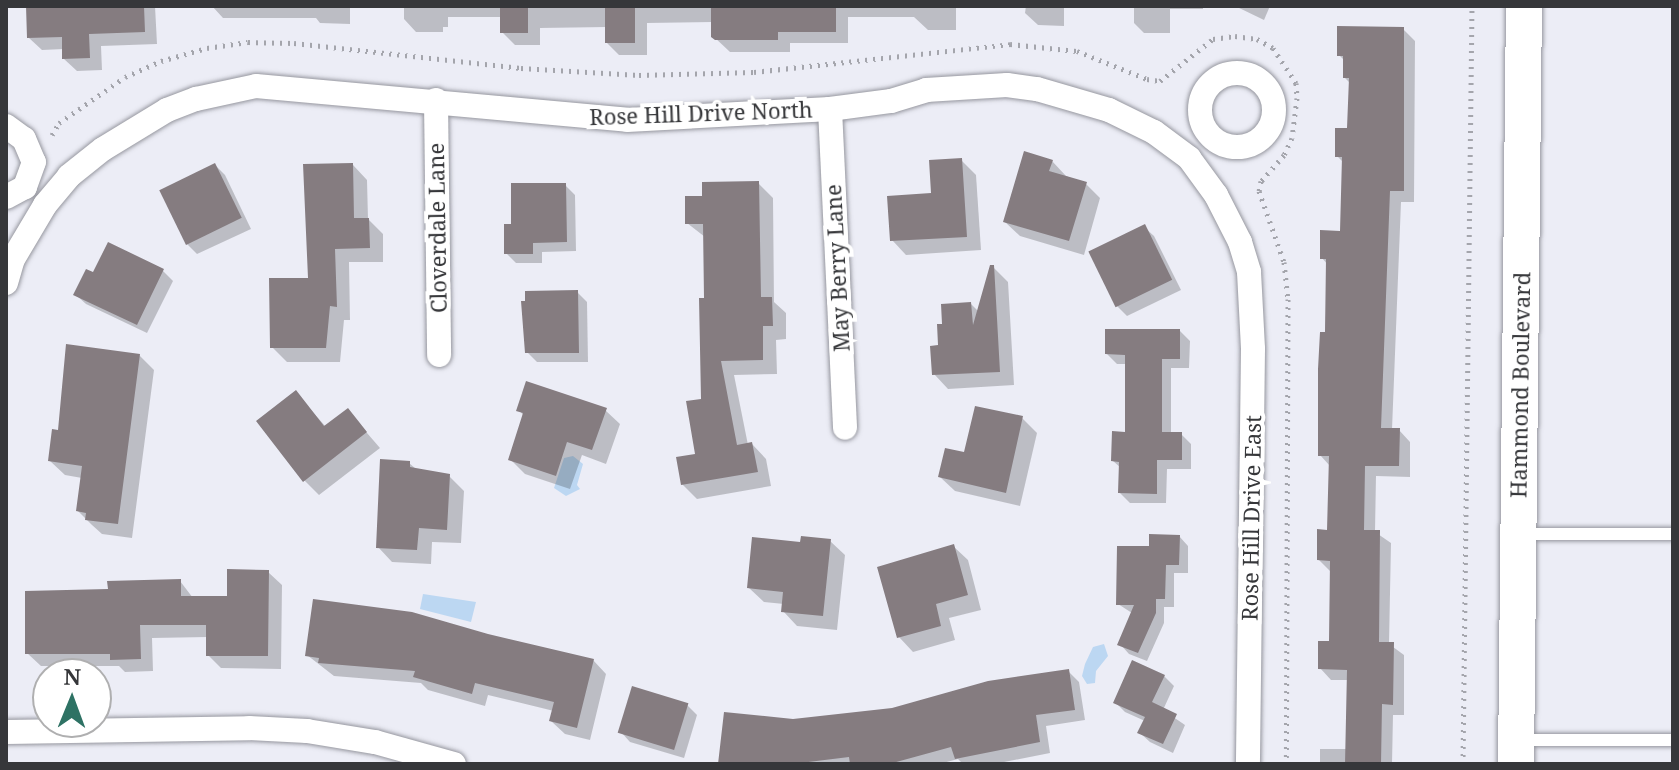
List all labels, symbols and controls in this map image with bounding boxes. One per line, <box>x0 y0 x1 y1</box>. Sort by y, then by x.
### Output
street label: Rose Hill Drive North <box>589 96 813 130</box>
street label: Cloverdale Lane <box>422 143 452 313</box>
street label: May Berry Lane <box>819 184 855 352</box>
street label: Hammond Boulevard <box>1505 272 1535 498</box>
street label: Rose Hill Drive East <box>1236 415 1266 621</box>
north arrow <box>32 658 112 738</box>
text: N <box>63 661 81 691</box>

